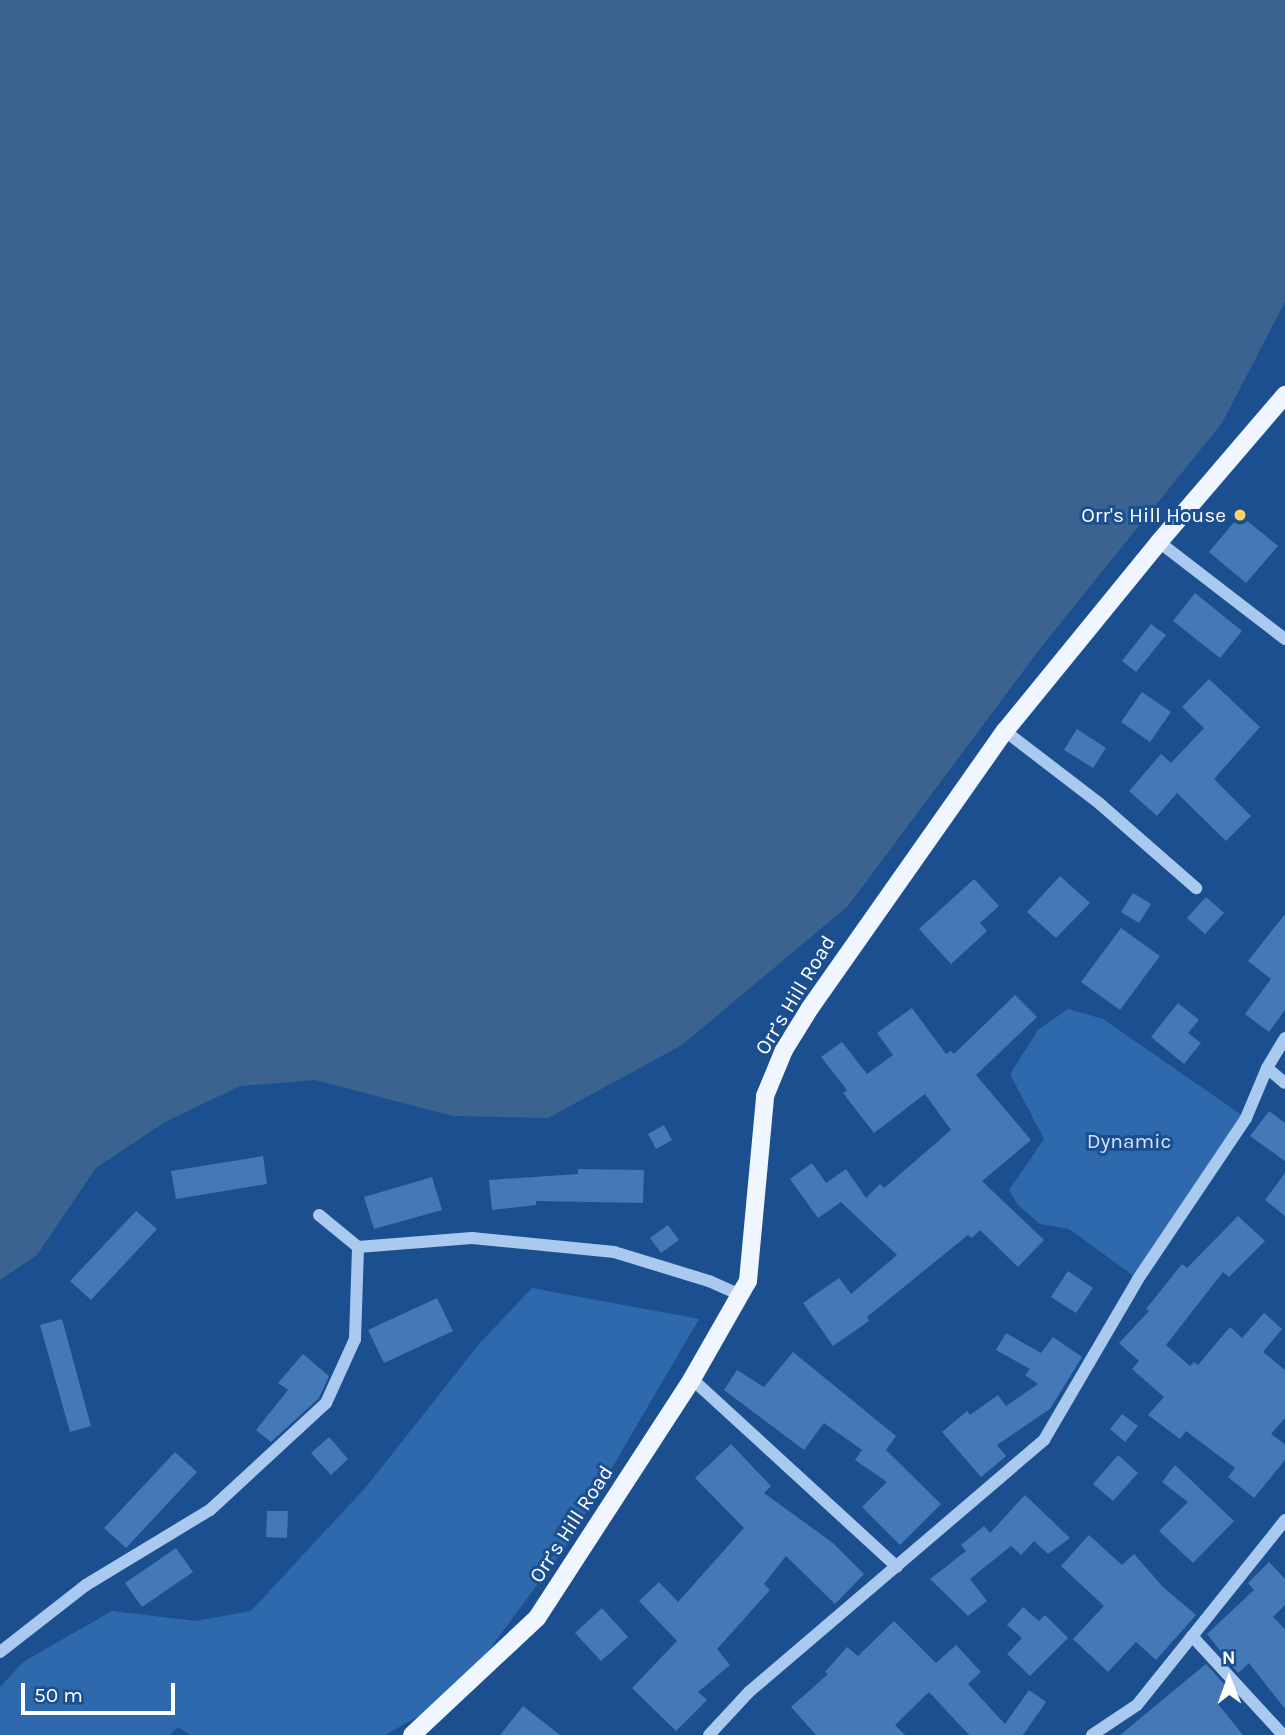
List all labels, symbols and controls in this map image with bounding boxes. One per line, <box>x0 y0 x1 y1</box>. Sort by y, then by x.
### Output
place label: Orr's Hill House <box>1081 502 1226 528</box>
marker: Orr's Hill House <box>1232 507 1248 523</box>
street label: Orr’s Hill Road <box>750 931 840 1059</box>
park label: Dynamic <box>1087 1128 1171 1154</box>
street label: Orr’s Hill Road <box>524 1461 618 1587</box>
north arrow <box>1194 1644 1264 1714</box>
text: N <box>1222 1647 1236 1669</box>
scale bar <box>24 1668 178 1712</box>
text: 50 m <box>34 1683 83 1707</box>

